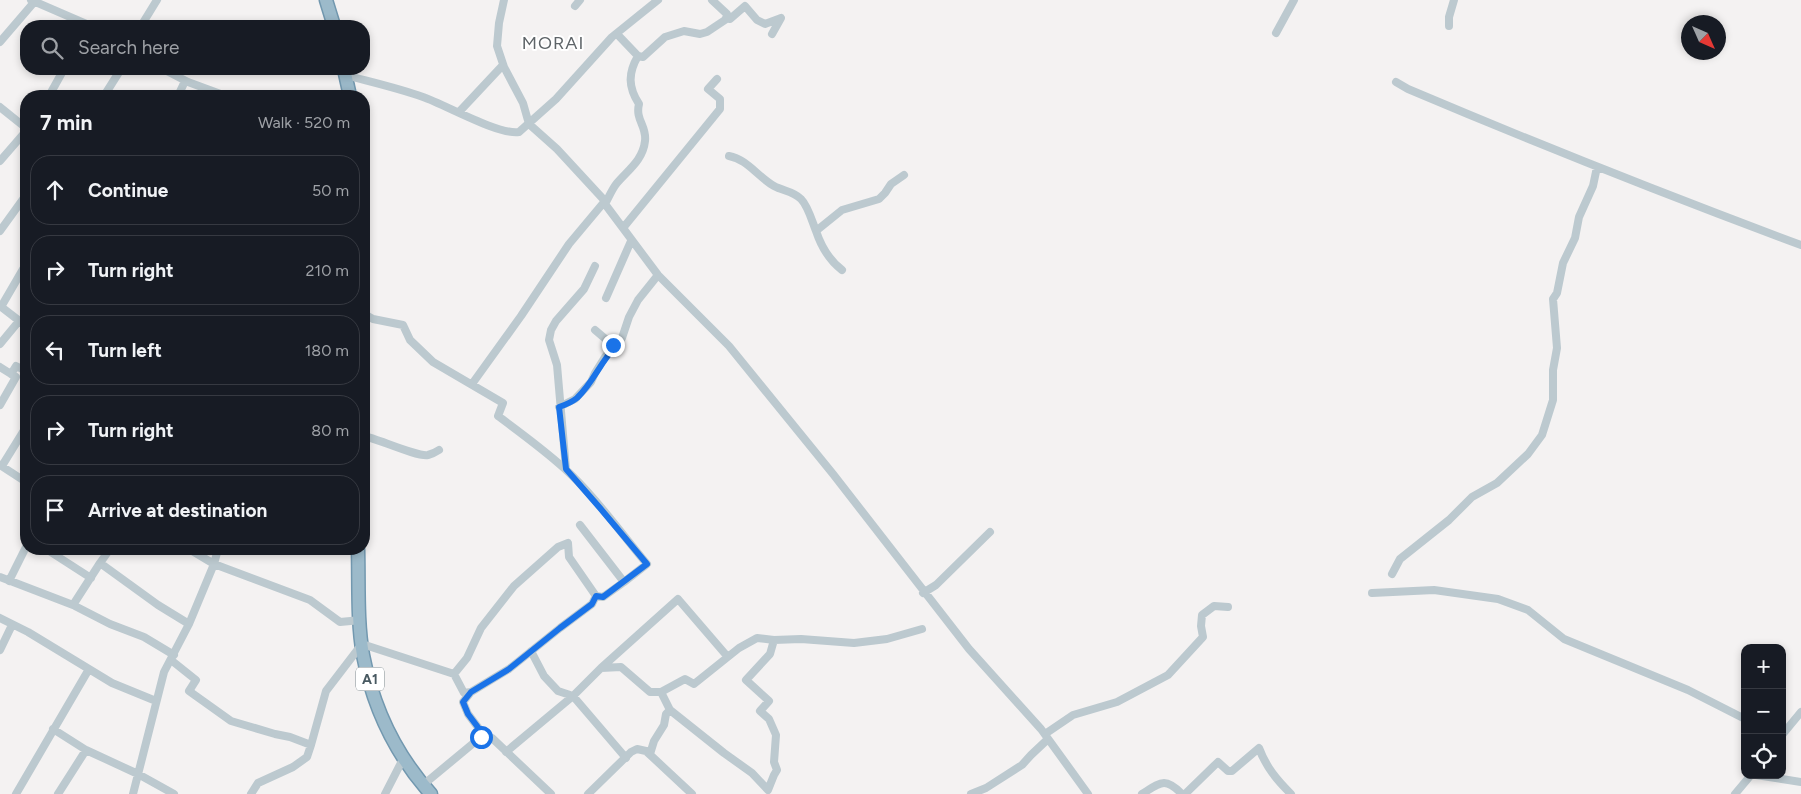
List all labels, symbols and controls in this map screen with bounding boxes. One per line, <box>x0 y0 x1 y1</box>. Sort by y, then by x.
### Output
north arrow <box>1681 15 1726 60</box>
search box <box>20 20 370 75</box>
district label: MORAI <box>522 32 584 54</box>
icon: search <box>38 34 66 62</box>
text: Search here <box>78 36 180 59</box>
text: 7 min <box>40 110 92 135</box>
text: Walk · 520 m <box>258 113 350 132</box>
icon: ahead <box>41 176 69 204</box>
text: Continue <box>88 179 168 202</box>
text: 50 m <box>312 181 349 200</box>
icon: right <box>41 256 69 284</box>
text: Turn right <box>88 259 174 282</box>
text: 210 m <box>306 261 349 280</box>
route end <box>602 334 625 357</box>
icon: left <box>41 336 69 364</box>
text: Turn left <box>88 339 162 362</box>
text: 180 m <box>305 341 349 360</box>
icon: right <box>41 416 69 444</box>
text: Turn right <box>88 419 174 442</box>
text: 80 m <box>311 421 349 440</box>
icon: arrive <box>41 496 69 524</box>
text: Arrive at destination <box>88 499 267 522</box>
map controls <box>1741 644 1786 779</box>
button: + <box>1741 644 1786 689</box>
road number: A1 <box>356 668 384 691</box>
button: − <box>1741 689 1786 734</box>
route start <box>470 726 493 749</box>
button: locate <box>1741 734 1786 779</box>

